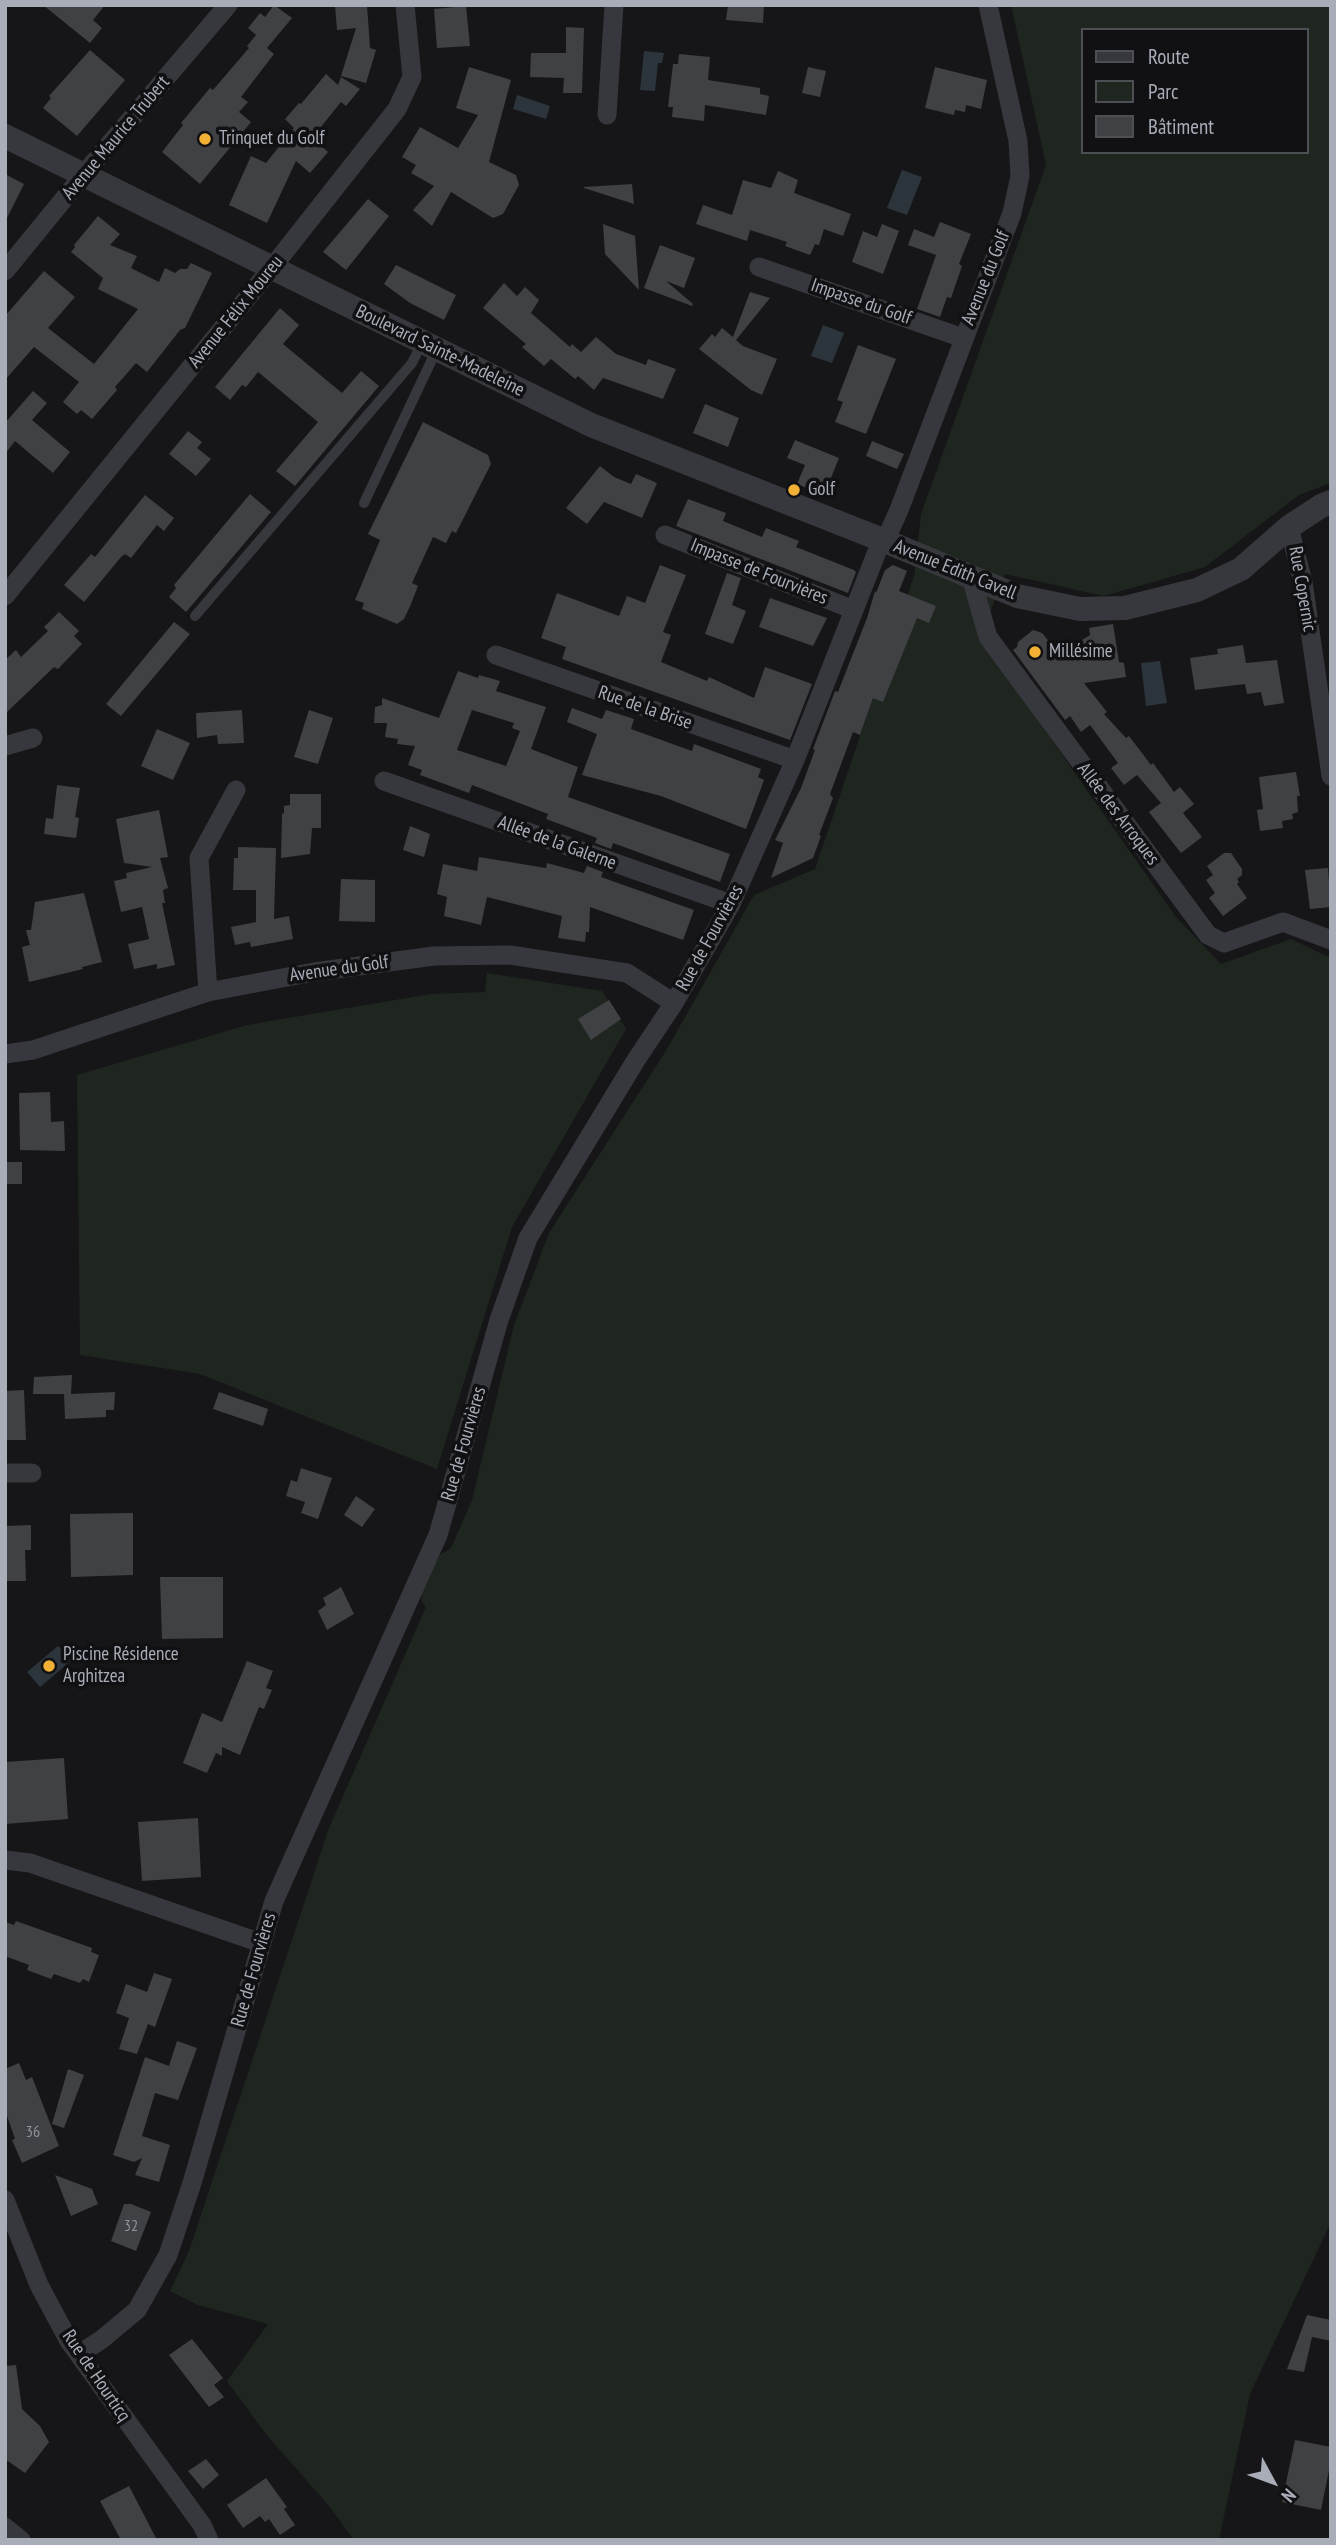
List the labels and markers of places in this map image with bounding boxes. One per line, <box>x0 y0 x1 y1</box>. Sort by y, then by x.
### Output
place label: Trinquet du Golf <box>219 128 324 150</box>
marker: Trinquet du Golf <box>197 131 213 147</box>
place label: Golf <box>808 479 835 501</box>
marker: Golf <box>786 482 802 498</box>
place label: Millésime <box>1049 641 1113 663</box>
marker: Millésime <box>1027 644 1043 660</box>
place label: Piscine Résidence Arghitzea <box>63 1644 179 1688</box>
marker: Piscine Résidence Arghitzea <box>41 1658 57 1674</box>

